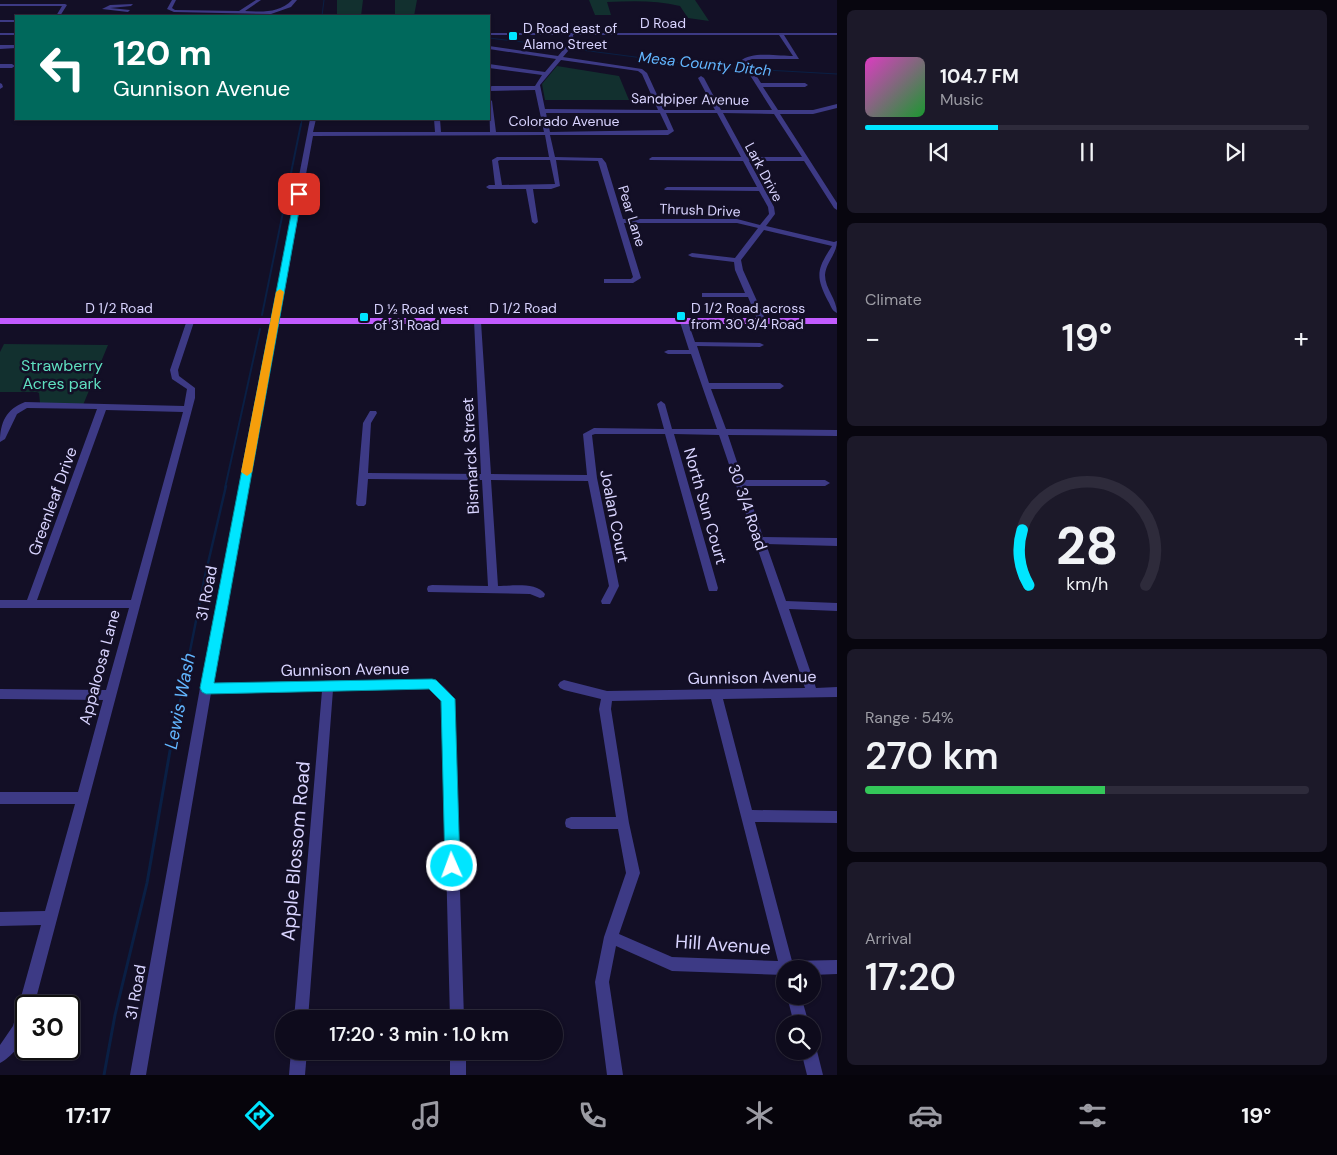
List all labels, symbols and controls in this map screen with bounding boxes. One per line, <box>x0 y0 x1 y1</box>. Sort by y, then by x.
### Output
street label: D Road <box>640 14 686 32</box>
place label: D Road east of Alamo Street <box>523 19 617 53</box>
text: 120 m <box>113 30 212 76</box>
marker: D Road east of Alamo Street <box>507 30 519 42</box>
icon: left <box>30 35 95 100</box>
water label: Mesa County Ditch <box>638 47 773 81</box>
text: 104.7 FM <box>940 64 1019 89</box>
text: Gunnison Avenue <box>113 74 290 103</box>
street label: Sandpiper Avenue <box>631 89 749 109</box>
text: Music <box>940 89 984 110</box>
street label: Colorado Avenue <box>509 112 620 130</box>
icon: previous <box>925 138 953 166</box>
icon: pause <box>1073 138 1101 166</box>
icon: next <box>1221 138 1249 166</box>
street label: Lark Drive <box>741 139 787 205</box>
pin <box>278 173 320 215</box>
icon: arrive <box>285 180 313 208</box>
street label: Pear Lane <box>614 183 650 249</box>
street label: Thrush Drive <box>659 200 741 220</box>
text: Climate <box>865 289 922 310</box>
street label: D 1/2 Road <box>85 299 153 317</box>
street label: D 1/2 Road <box>489 299 557 317</box>
place label: D 1/2 Road across from 30 3/4 Road <box>691 299 805 333</box>
place label: D ½ Road west of 31 Road <box>374 300 468 334</box>
marker: D 1/2 Road across from 30 3/4 Road <box>675 310 687 322</box>
marker: D ½ Road west of 31 Road <box>358 311 370 323</box>
text: 19° <box>1062 313 1112 363</box>
text: − <box>865 320 880 357</box>
text: + <box>1294 320 1309 357</box>
park label: Strawberry Acres park <box>21 355 103 394</box>
street label: Bismarck Street <box>457 397 484 515</box>
street label: Greenleaf Drive <box>23 444 82 558</box>
street label: North Sun Court <box>679 445 732 567</box>
street label: 30 3/4 Road <box>723 461 772 553</box>
street label: Joalan Court <box>595 468 634 564</box>
text: 28 <box>1056 512 1118 580</box>
street label: 31 Road <box>191 564 222 622</box>
text: km/h <box>1066 572 1108 596</box>
street label: Appaloosa Lane <box>74 607 125 727</box>
water label: Lewis Wash <box>159 651 201 751</box>
street label: Gunnison Avenue <box>280 658 410 681</box>
street label: Gunnison Avenue <box>687 666 817 689</box>
text: Range · 54% <box>865 707 954 728</box>
text: 270 km <box>865 731 999 781</box>
street label: Apple Blossom Road <box>275 760 316 942</box>
position arrow <box>425 839 477 891</box>
text: Arrival <box>865 928 912 949</box>
street label: Hill Avenue <box>674 929 772 960</box>
text: 17:20 <box>865 952 956 1002</box>
map controls <box>776 960 821 1060</box>
button: sound <box>776 960 821 1005</box>
street label: 31 Road <box>120 963 151 1021</box>
speed limit sign: 30 <box>15 995 80 1060</box>
button: search <box>776 1015 821 1060</box>
text: 17:20 · 3 min · 1.0 km <box>329 1022 509 1047</box>
icon: directions <box>242 1098 277 1133</box>
icon: music <box>409 1098 444 1133</box>
icon: phone <box>575 1098 610 1133</box>
icon: climate <box>742 1098 777 1133</box>
icon: car <box>908 1098 943 1133</box>
icon: filters <box>1075 1098 1110 1133</box>
text: 17:17 <box>66 1101 111 1130</box>
text: 19° <box>1241 1101 1271 1130</box>

